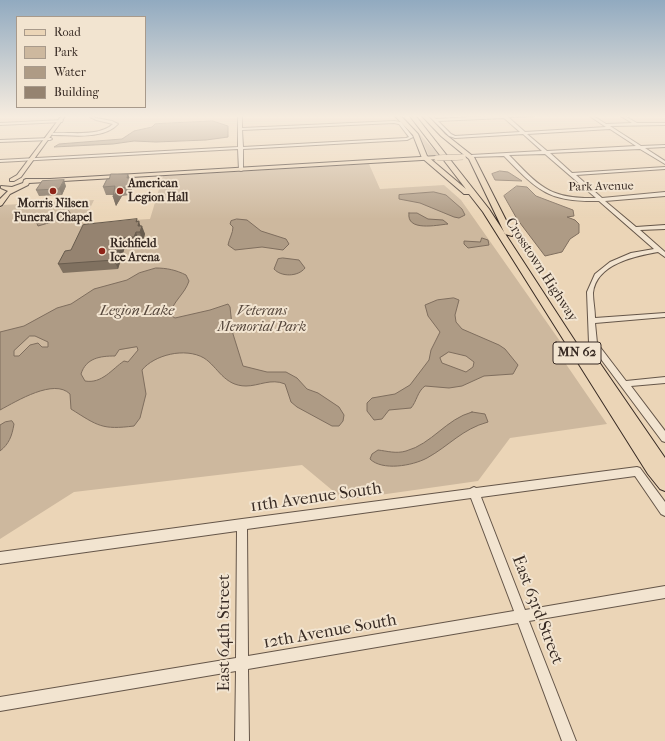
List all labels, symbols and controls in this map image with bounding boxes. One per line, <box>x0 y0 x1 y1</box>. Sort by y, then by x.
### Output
legend <box>16 16 146 108</box>
text: Road <box>54 25 81 39</box>
text: Park <box>54 45 78 59</box>
text: Water <box>54 65 86 79</box>
text: Building <box>54 85 99 99</box>
place label: American Legion Hall <box>128 177 188 205</box>
street label: Park Avenue <box>568 179 634 195</box>
marker: Morris Nilsen Funeral Chapel <box>48 186 58 196</box>
marker: American Legion Hall <box>115 186 125 196</box>
place label: Morris Nilsen Funeral Chapel <box>14 197 92 225</box>
street label: Crosstown Highway <box>501 215 581 325</box>
place label: Richfield Ice Arena <box>110 237 160 265</box>
marker: Richfield Ice Arena <box>97 246 107 256</box>
water label: Legion Lake <box>100 302 174 320</box>
park label: Veterans Memorial Park <box>218 304 306 336</box>
road number: MN 62 <box>553 342 601 364</box>
street label: 11th Avenue South <box>249 479 383 517</box>
street label: East 63rd Street <box>507 553 567 667</box>
street label: East 64th Street <box>215 574 235 692</box>
street label: 12th Avenue South <box>262 610 398 654</box>

